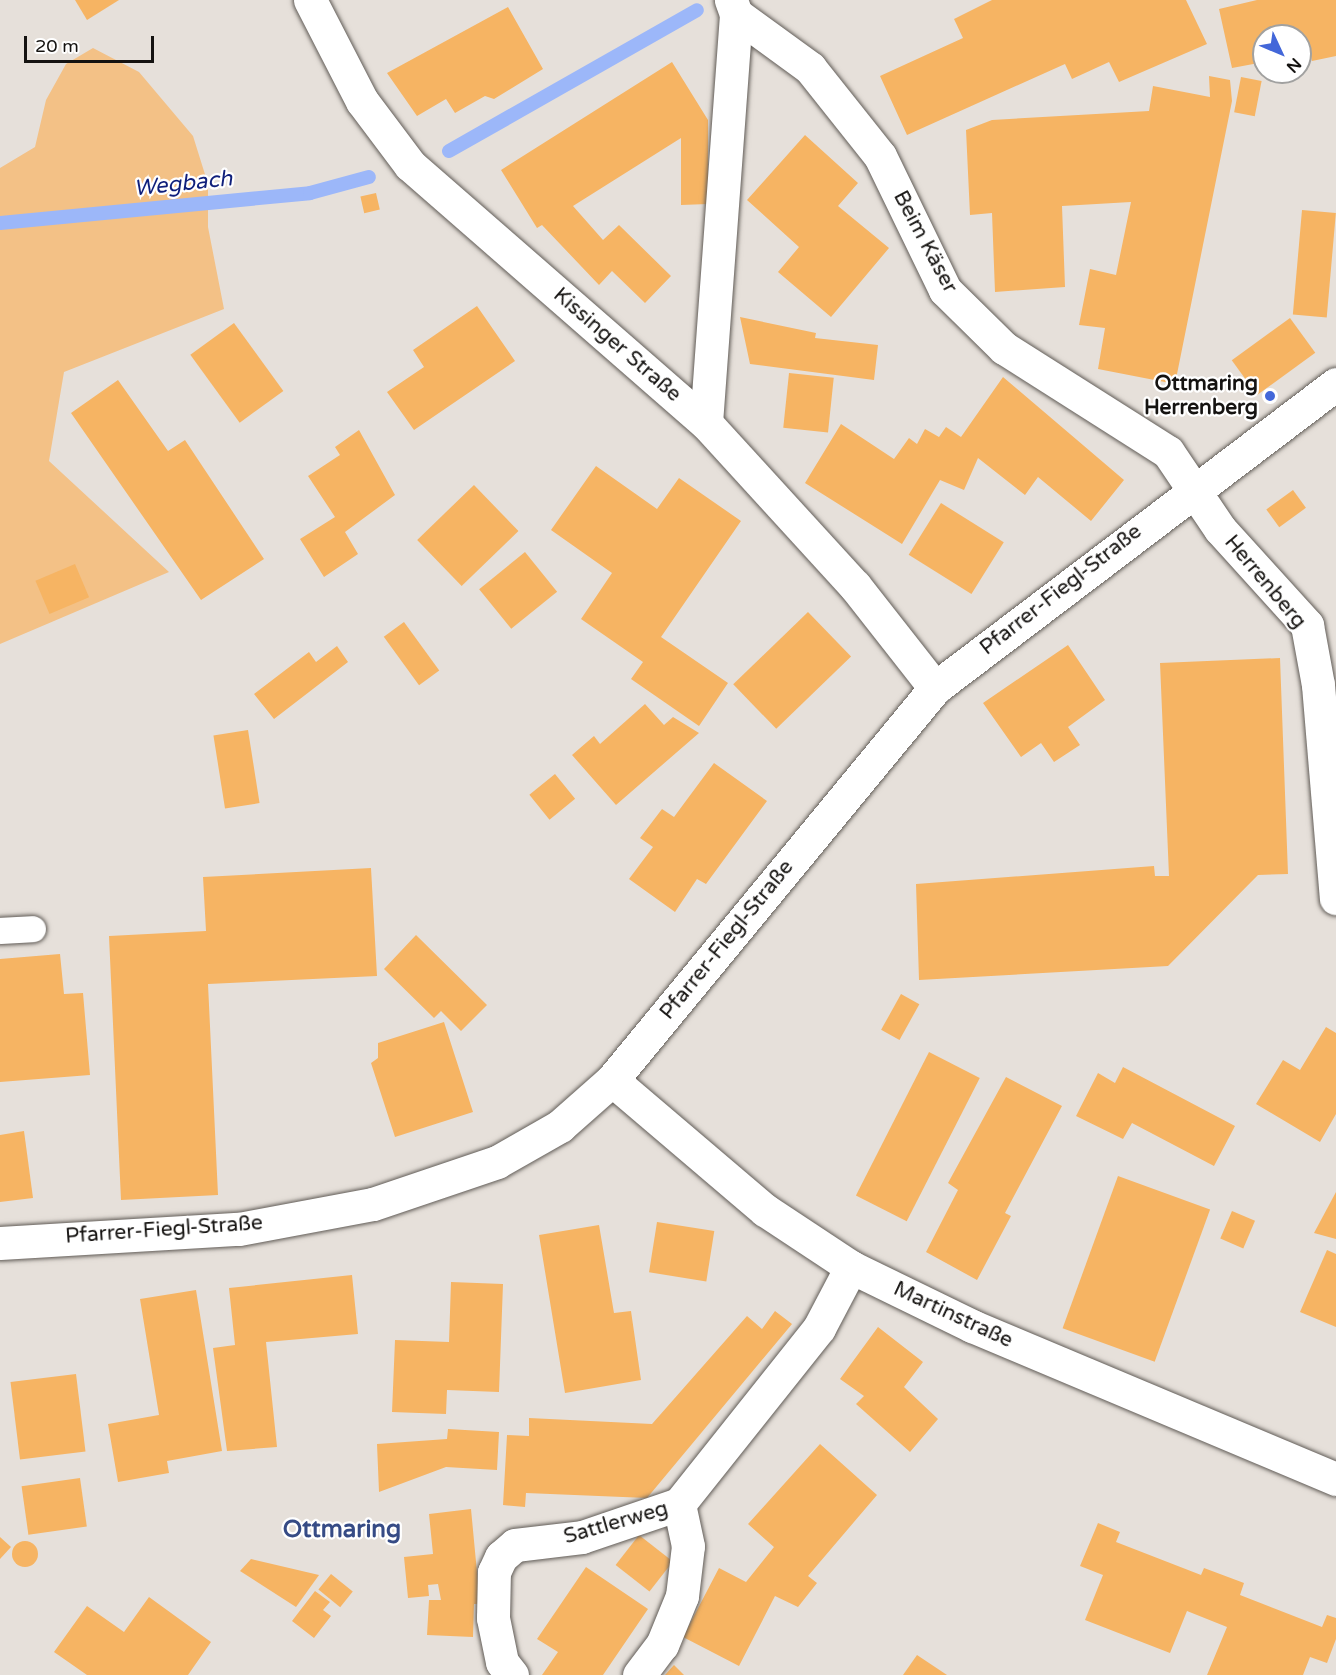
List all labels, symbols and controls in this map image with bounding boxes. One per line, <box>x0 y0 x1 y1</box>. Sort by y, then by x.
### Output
scale bar <box>27 24 158 62</box>
north arrow <box>1252 24 1312 84</box>
text: 20 m <box>35 35 79 57</box>
text: N <box>1282 54 1305 77</box>
water label: Wegbach <box>132 166 234 202</box>
street label: Beim Käser <box>888 187 962 297</box>
street label: Kissinger Straße <box>548 283 686 407</box>
place label: Ottmaring Herrenberg <box>1144 371 1258 421</box>
marker: Ottmaring Herrenberg <box>1263 389 1277 403</box>
street label: Pfarrer-Fiegl-Straße <box>975 519 1147 661</box>
street label: Herrenberg <box>1219 530 1311 634</box>
street label: Pfarrer-Fiegl-Straße <box>655 855 799 1025</box>
street label: Pfarrer-Fiegl-Straße <box>64 1211 264 1249</box>
street label: Martinstraße <box>889 1276 1017 1354</box>
street label: Sattlerweg <box>561 1496 671 1550</box>
district label: Ottmaring <box>283 1516 401 1544</box>

